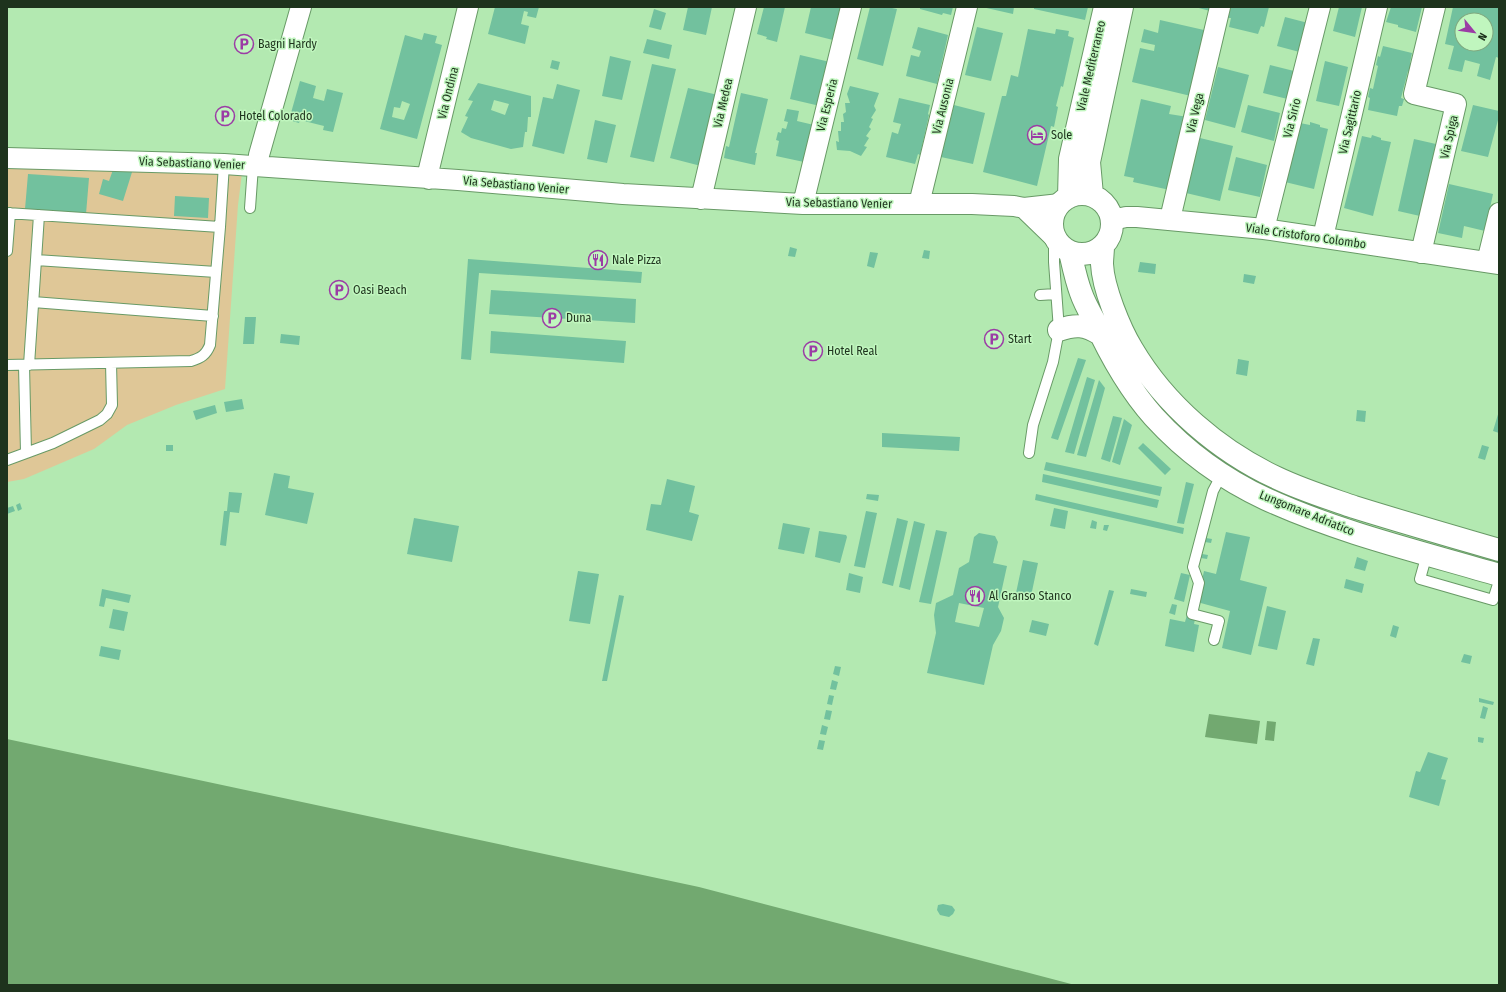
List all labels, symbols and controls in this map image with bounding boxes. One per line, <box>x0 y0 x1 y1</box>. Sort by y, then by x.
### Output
north arrow <box>1454 12 1494 52</box>
street label: Viale Mediterraneo <box>1074 19 1108 113</box>
text: N <box>1475 31 1490 43</box>
parking icon: Bagni Hardy <box>233 33 255 55</box>
place label: Bagni Hardy <box>258 37 318 51</box>
street label: Via Ondina <box>435 65 461 121</box>
street label: Via Medea <box>711 77 736 129</box>
street label: Via Esperia <box>814 77 840 133</box>
street label: Via Ausonia <box>929 77 957 135</box>
street label: Via Sagittario <box>1336 89 1364 155</box>
street label: Via Vega <box>1184 91 1206 134</box>
street label: Via Sirio <box>1280 97 1304 139</box>
parking icon: Hotel Colorado <box>214 105 236 127</box>
place label: Hotel Colorado <box>239 109 312 123</box>
street label: Via Spiga <box>1437 114 1461 160</box>
hotel icon: Sole <box>1026 124 1048 146</box>
place label: Sole <box>1051 128 1072 142</box>
street label: Via Sebastiano Venier <box>139 154 246 172</box>
street label: Via Sebastiano Venier <box>462 173 570 197</box>
street label: Via Sebastiano Venier <box>786 195 893 211</box>
street label: Viale Cristoforo Colombo <box>1245 221 1367 251</box>
restaurant icon: Nale Pizza <box>587 249 609 271</box>
place label: Nale Pizza <box>612 253 662 267</box>
parking icon: Oasi Beach <box>328 279 350 301</box>
place label: Oasi Beach <box>353 283 407 297</box>
parking icon: Duna <box>541 307 563 329</box>
place label: Duna <box>566 311 592 325</box>
parking icon: Start <box>983 328 1005 350</box>
place label: Start <box>1008 332 1032 346</box>
parking icon: Hotel Real <box>802 340 824 362</box>
place label: Hotel Real <box>827 344 877 358</box>
street label: Lungomare Adriatico <box>1257 488 1357 538</box>
restaurant icon: Al Granso Stanco <box>964 585 986 607</box>
place label: Al Granso Stanco <box>989 589 1072 603</box>

